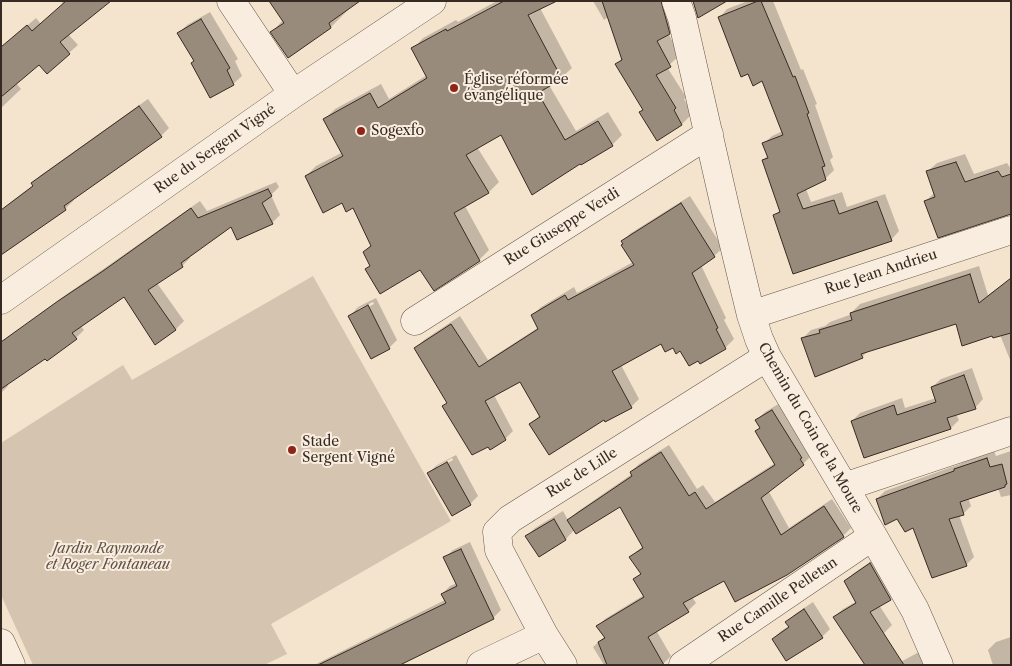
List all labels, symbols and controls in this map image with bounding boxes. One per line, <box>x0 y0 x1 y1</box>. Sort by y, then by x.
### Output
place label: Église réformée évangélique <box>464 72 569 104</box>
marker: Église réformée évangélique <box>448 82 460 94</box>
street label: Rue du Sergent Vigné <box>151 101 279 197</box>
place label: Sogexfo <box>371 123 424 139</box>
marker: Sogexfo <box>355 125 367 137</box>
street label: Rue Giuseppe Verdi <box>501 185 623 269</box>
street label: Rue Jean Andrieu <box>823 246 939 298</box>
street label: Chemin du Coin de la Moure <box>754 340 866 516</box>
place label: Stade Sergent Vigné <box>302 434 395 467</box>
marker: Stade Sergent Vigné <box>286 444 298 456</box>
street label: Rue de Lille <box>544 445 620 501</box>
park label: Jardin Raymonde et Roger Fontaneau <box>46 541 170 574</box>
street label: Rue Camille Pelletan <box>715 554 841 646</box>

